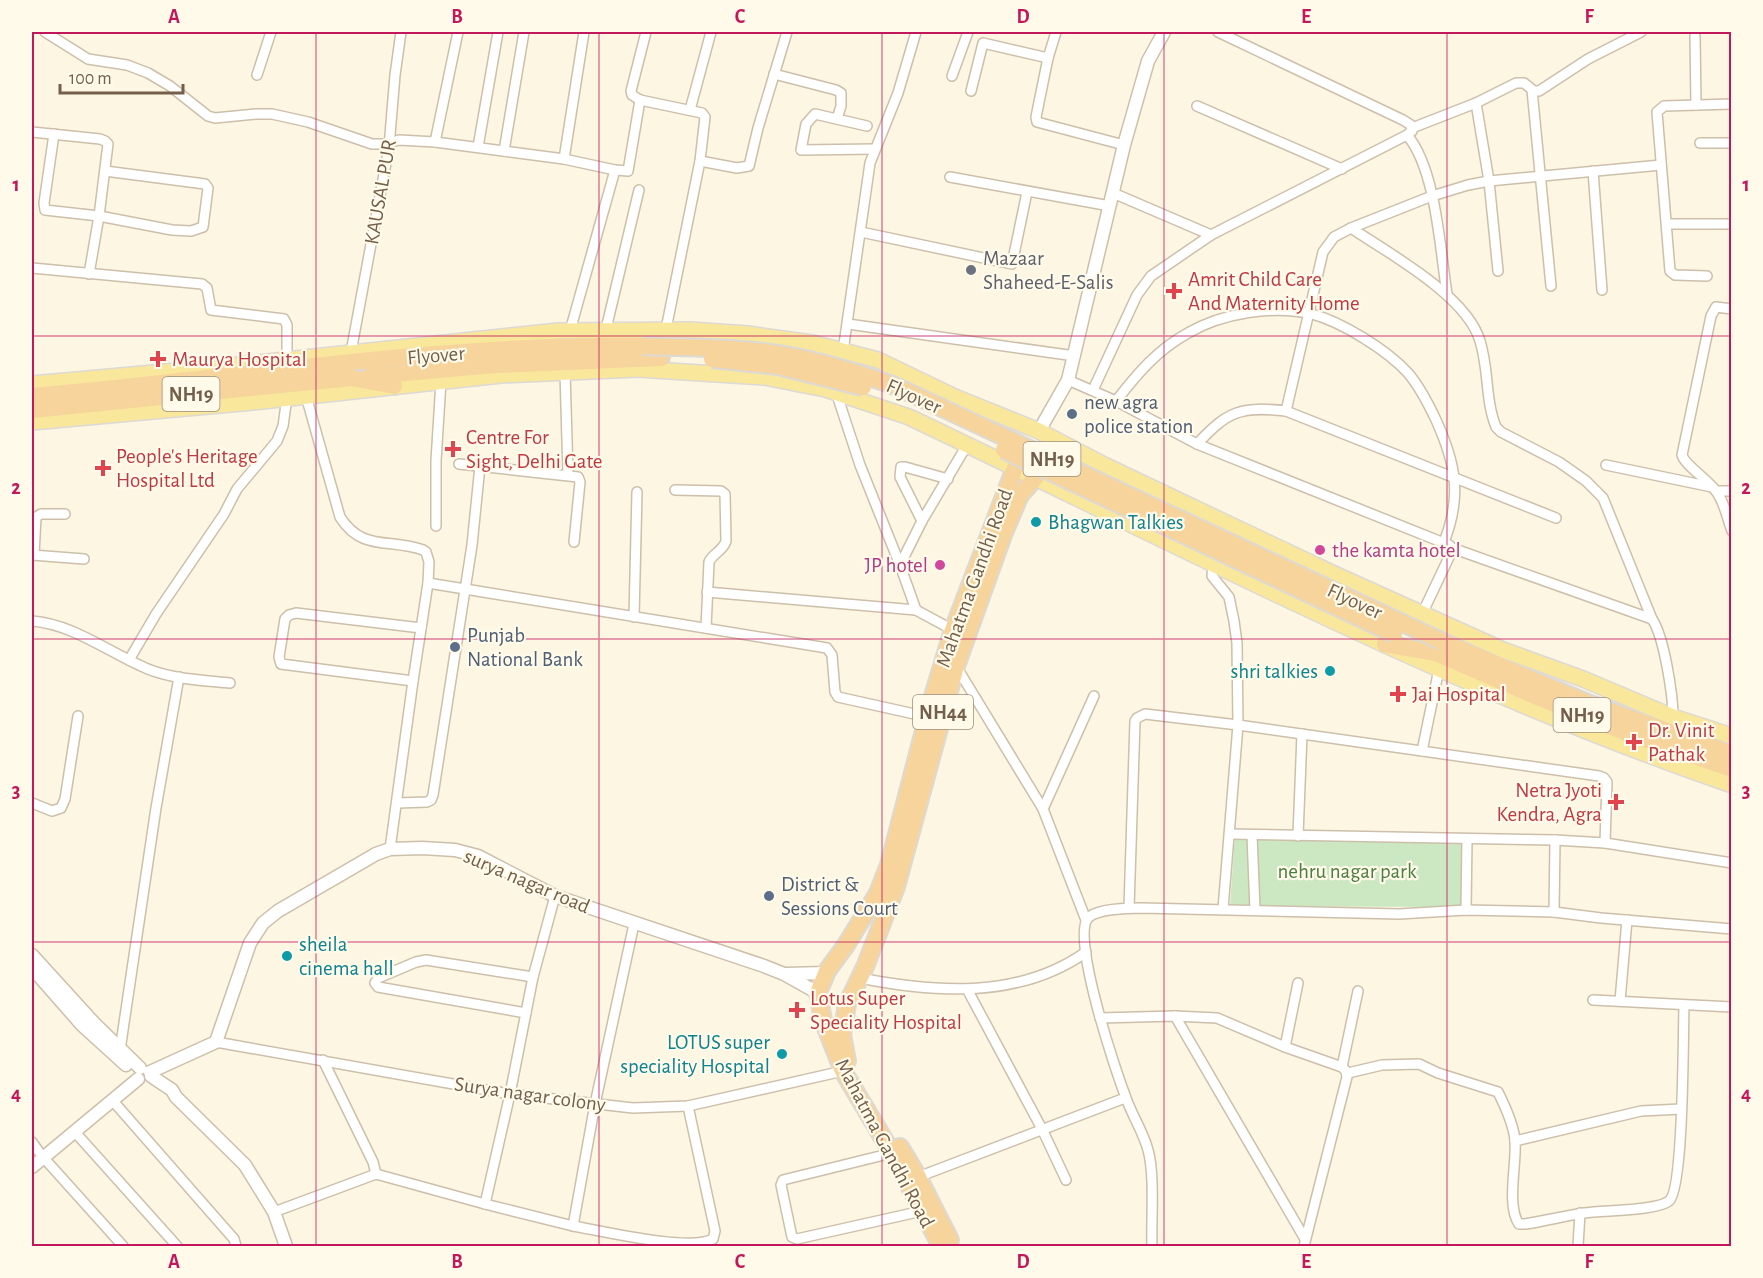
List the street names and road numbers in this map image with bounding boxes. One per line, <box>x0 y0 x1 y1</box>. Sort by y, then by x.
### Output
street label: KAUSAL PUR <box>361 138 400 246</box>
street label: Flyover <box>406 342 466 368</box>
street label: Flyover <box>883 375 945 418</box>
road number: NH19 <box>162 377 219 411</box>
road number: NH19 <box>1024 442 1080 476</box>
street label: Mahatma Gandhi Road <box>932 486 1017 670</box>
street label: Flyover <box>1324 580 1386 623</box>
road number: NH44 <box>913 695 973 729</box>
road number: NH19 <box>1554 698 1610 732</box>
street label: surya nagar road <box>461 845 593 918</box>
street label: Mahatma Gandhi Road <box>831 1055 938 1231</box>
street label: Surya nagar colony <box>453 1073 607 1116</box>

